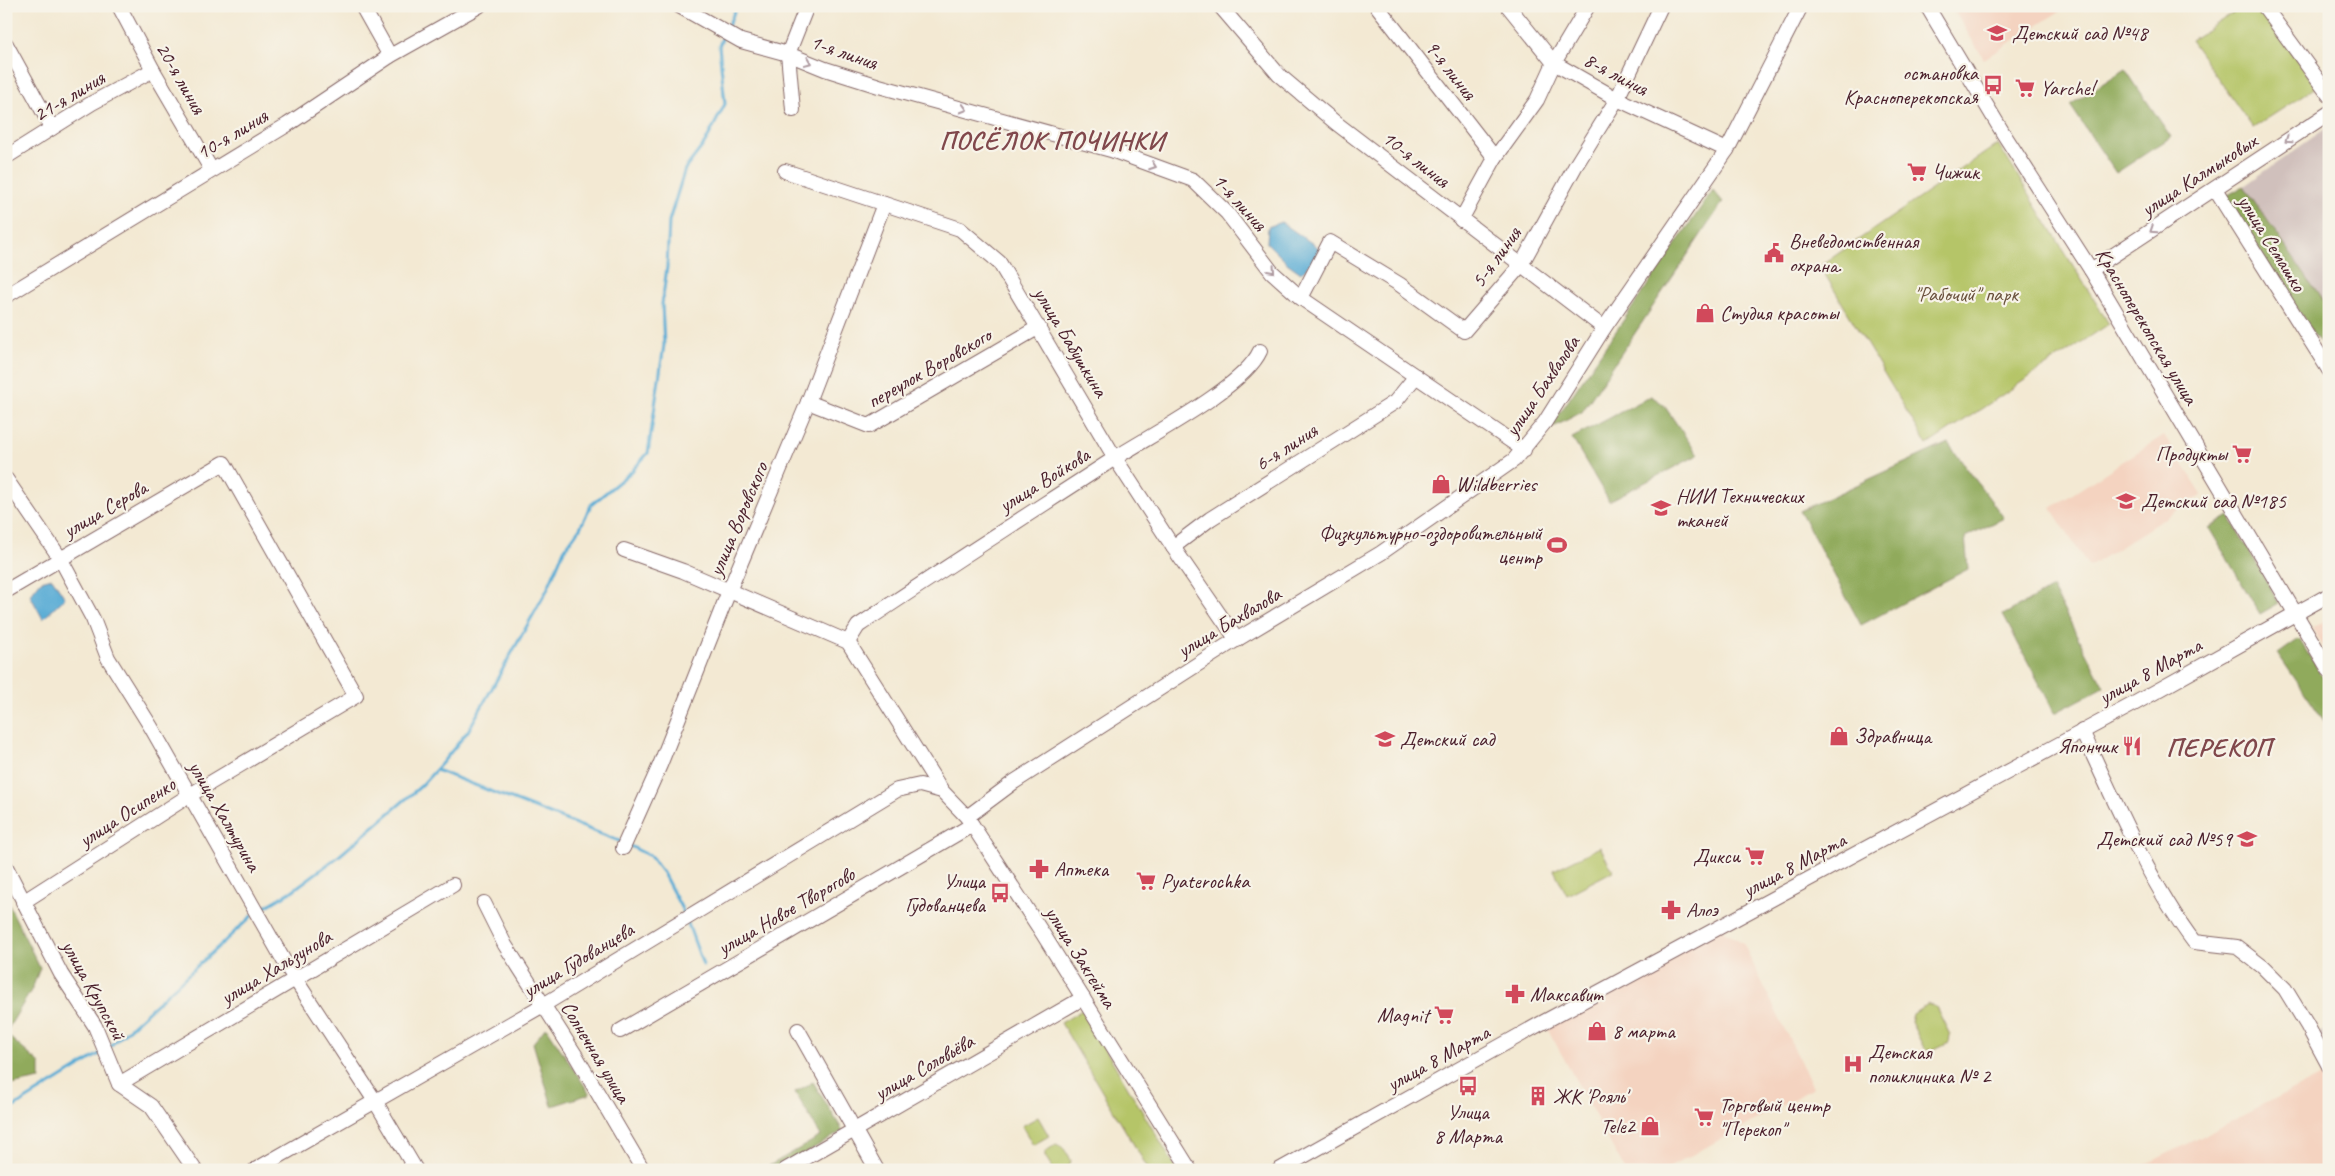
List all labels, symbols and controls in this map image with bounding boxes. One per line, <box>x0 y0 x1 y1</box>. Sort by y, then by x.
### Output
place label: Детский сад №48 <box>2012 20 2150 46</box>
school or university icon: Детский сад №48 <box>1986 22 2008 44</box>
street label: 1-я линия <box>807 28 882 76</box>
street label: 9-я линия <box>1419 35 1483 106</box>
street label: 20-я линия <box>150 37 213 120</box>
street label: 8-я линия <box>1579 46 1654 102</box>
one-way arrow <box>804 57 812 67</box>
place label: остановка Красноперекопская <box>1844 60 1980 110</box>
street label: 21-я линия <box>29 64 111 127</box>
bus stop icon: остановка Красноперекопская <box>1982 74 2004 96</box>
place label: Yarche! <box>2040 75 2099 101</box>
supermarket icon: Yarche! <box>2014 77 2036 99</box>
street label: 10-я линия <box>192 102 274 165</box>
one-way arrow <box>959 104 968 114</box>
district label: ПОСЁЛОК ПОЧИНКИ <box>939 124 1168 157</box>
street label: 10-я линия <box>1377 125 1456 194</box>
street label: улица Калмыковых <box>2134 127 2263 223</box>
one-way arrow <box>2285 134 2294 143</box>
place label: Чижик <box>1932 159 1981 185</box>
one-way arrow <box>1148 160 1157 170</box>
supermarket icon: Чижик <box>1906 161 1928 183</box>
street label: 1-я линия <box>1207 168 1274 237</box>
street label: улица Семашко <box>2231 188 2313 298</box>
street label: 5-я линия <box>1465 220 1528 293</box>
one-way arrow <box>2149 223 2158 233</box>
place label: Вневедомственная охрана. <box>1789 228 1920 278</box>
public building icon: Вневедомственная охрана. <box>1763 242 1785 264</box>
street label: Красноперекопская улица <box>2090 243 2205 411</box>
one-way arrow <box>1266 265 1275 274</box>
street label: улица Бабушкина <box>1027 280 1115 403</box>
park label: "Рабочий" парк <box>1914 281 2019 307</box>
place label: Студия красоты <box>1720 300 1841 326</box>
shop icon: Студия красоты <box>1694 302 1716 324</box>
street label: переулок Воровского <box>862 321 998 414</box>
street label: улица Бахвалова <box>1498 329 1586 443</box>
street label: 6-я линия <box>1250 416 1323 477</box>
street label: улица Войкова <box>992 441 1096 519</box>
place label: Продукты <box>2156 441 2229 467</box>
supermarket icon: Продукты <box>2231 443 2253 465</box>
street label: улица Воровского <box>702 457 774 582</box>
place label: Wildberries <box>1456 471 1538 497</box>
street label: улица Серова <box>57 473 154 544</box>
shop icon: Wildberries <box>1430 473 1452 495</box>
place label: НИИ Технических тканей <box>1676 483 1805 533</box>
place label: Детский сад №185 <box>2141 488 2287 514</box>
school or university icon: Детский сад №185 <box>2115 490 2137 512</box>
school or university icon: НИИ Технических тканей <box>1650 497 1672 519</box>
place label: Физкультурно-оздоровительный центр <box>1319 520 1543 570</box>
sports icon: Физкультурно-оздоровительный центр <box>1546 534 1568 556</box>
street label: улица Бахвалова <box>1171 580 1287 664</box>
street label: улица 8 Марта <box>2092 631 2207 711</box>
place label: Здравница <box>1854 723 1933 749</box>
shop icon: Здравница <box>1828 725 1850 747</box>
place label: Детский сад <box>1400 726 1497 752</box>
school or university icon: Детский сад <box>1374 728 1396 750</box>
district label: ПЕРЕКОП <box>2166 731 2276 764</box>
place label: Япончик <box>2058 733 2119 759</box>
restaurant icon: Япончик <box>2121 735 2143 757</box>
street label: улица Халтурина <box>182 754 268 878</box>
street label: улица Осипенко <box>72 770 182 854</box>
street label: улица 8 Марта <box>1736 826 1852 904</box>
place label: Детский сад №59 <box>2097 826 2234 852</box>
school or university icon: Детский сад №59 <box>2236 828 2258 850</box>
place label: Дикси <box>1693 843 1742 869</box>
supermarket icon: Дикси <box>1744 845 1766 867</box>
place label: Аптека <box>1054 856 1110 882</box>
pharmacy icon: Аптека <box>1028 858 1050 880</box>
street label: улица Новое Творогово <box>711 860 861 962</box>
place label: Улица Гудованцева <box>905 868 987 918</box>
place label: Pyaterochka <box>1161 868 1251 894</box>
supermarket icon: Pyaterochka <box>1135 870 1157 892</box>
bus stop icon: Улица Гудованцева <box>989 882 1011 904</box>
place label: Алоэ <box>1686 897 1719 923</box>
pharmacy icon: Алоэ <box>1660 899 1682 921</box>
street label: улица Закгейма <box>1038 900 1124 1014</box>
street label: улица Гудованцева <box>516 916 640 1004</box>
street label: улица Хальзунова <box>214 923 338 1011</box>
street label: улица Крупской <box>55 934 133 1046</box>
place label: Максавит <box>1530 981 1604 1007</box>
pharmacy icon: Максавит <box>1504 983 1526 1005</box>
street label: Солнечная улица <box>555 996 638 1109</box>
place label: Magnit <box>1377 1002 1432 1028</box>
supermarket icon: Magnit <box>1433 1004 1455 1026</box>
street label: улица 8 Марта <box>1380 1018 1495 1098</box>
place label: 8 марта <box>1612 1018 1676 1044</box>
shop icon: 8 марта <box>1586 1020 1608 1042</box>
street label: улица Соловьёва <box>868 1027 980 1107</box>
place label: Детская поликлиника № 2 <box>1868 1039 1992 1089</box>
hospital icon: Детская поликлиника № 2 <box>1842 1053 1864 1075</box>
bus stop icon: Улица 8 Марта <box>1457 1075 1479 1097</box>
place label: ЖК 'Рояль' <box>1553 1083 1632 1109</box>
building icon: ЖК 'Рояль' <box>1527 1085 1549 1107</box>
place label: Торговый центр "Перекоп" <box>1719 1092 1831 1142</box>
place label: Улица 8 Марта <box>1434 1099 1504 1149</box>
supermarket icon: Торговый центр "Перекоп" <box>1693 1106 1715 1128</box>
place label: Tele2 <box>1600 1113 1637 1139</box>
shop icon: Tele2 <box>1639 1115 1661 1137</box>

